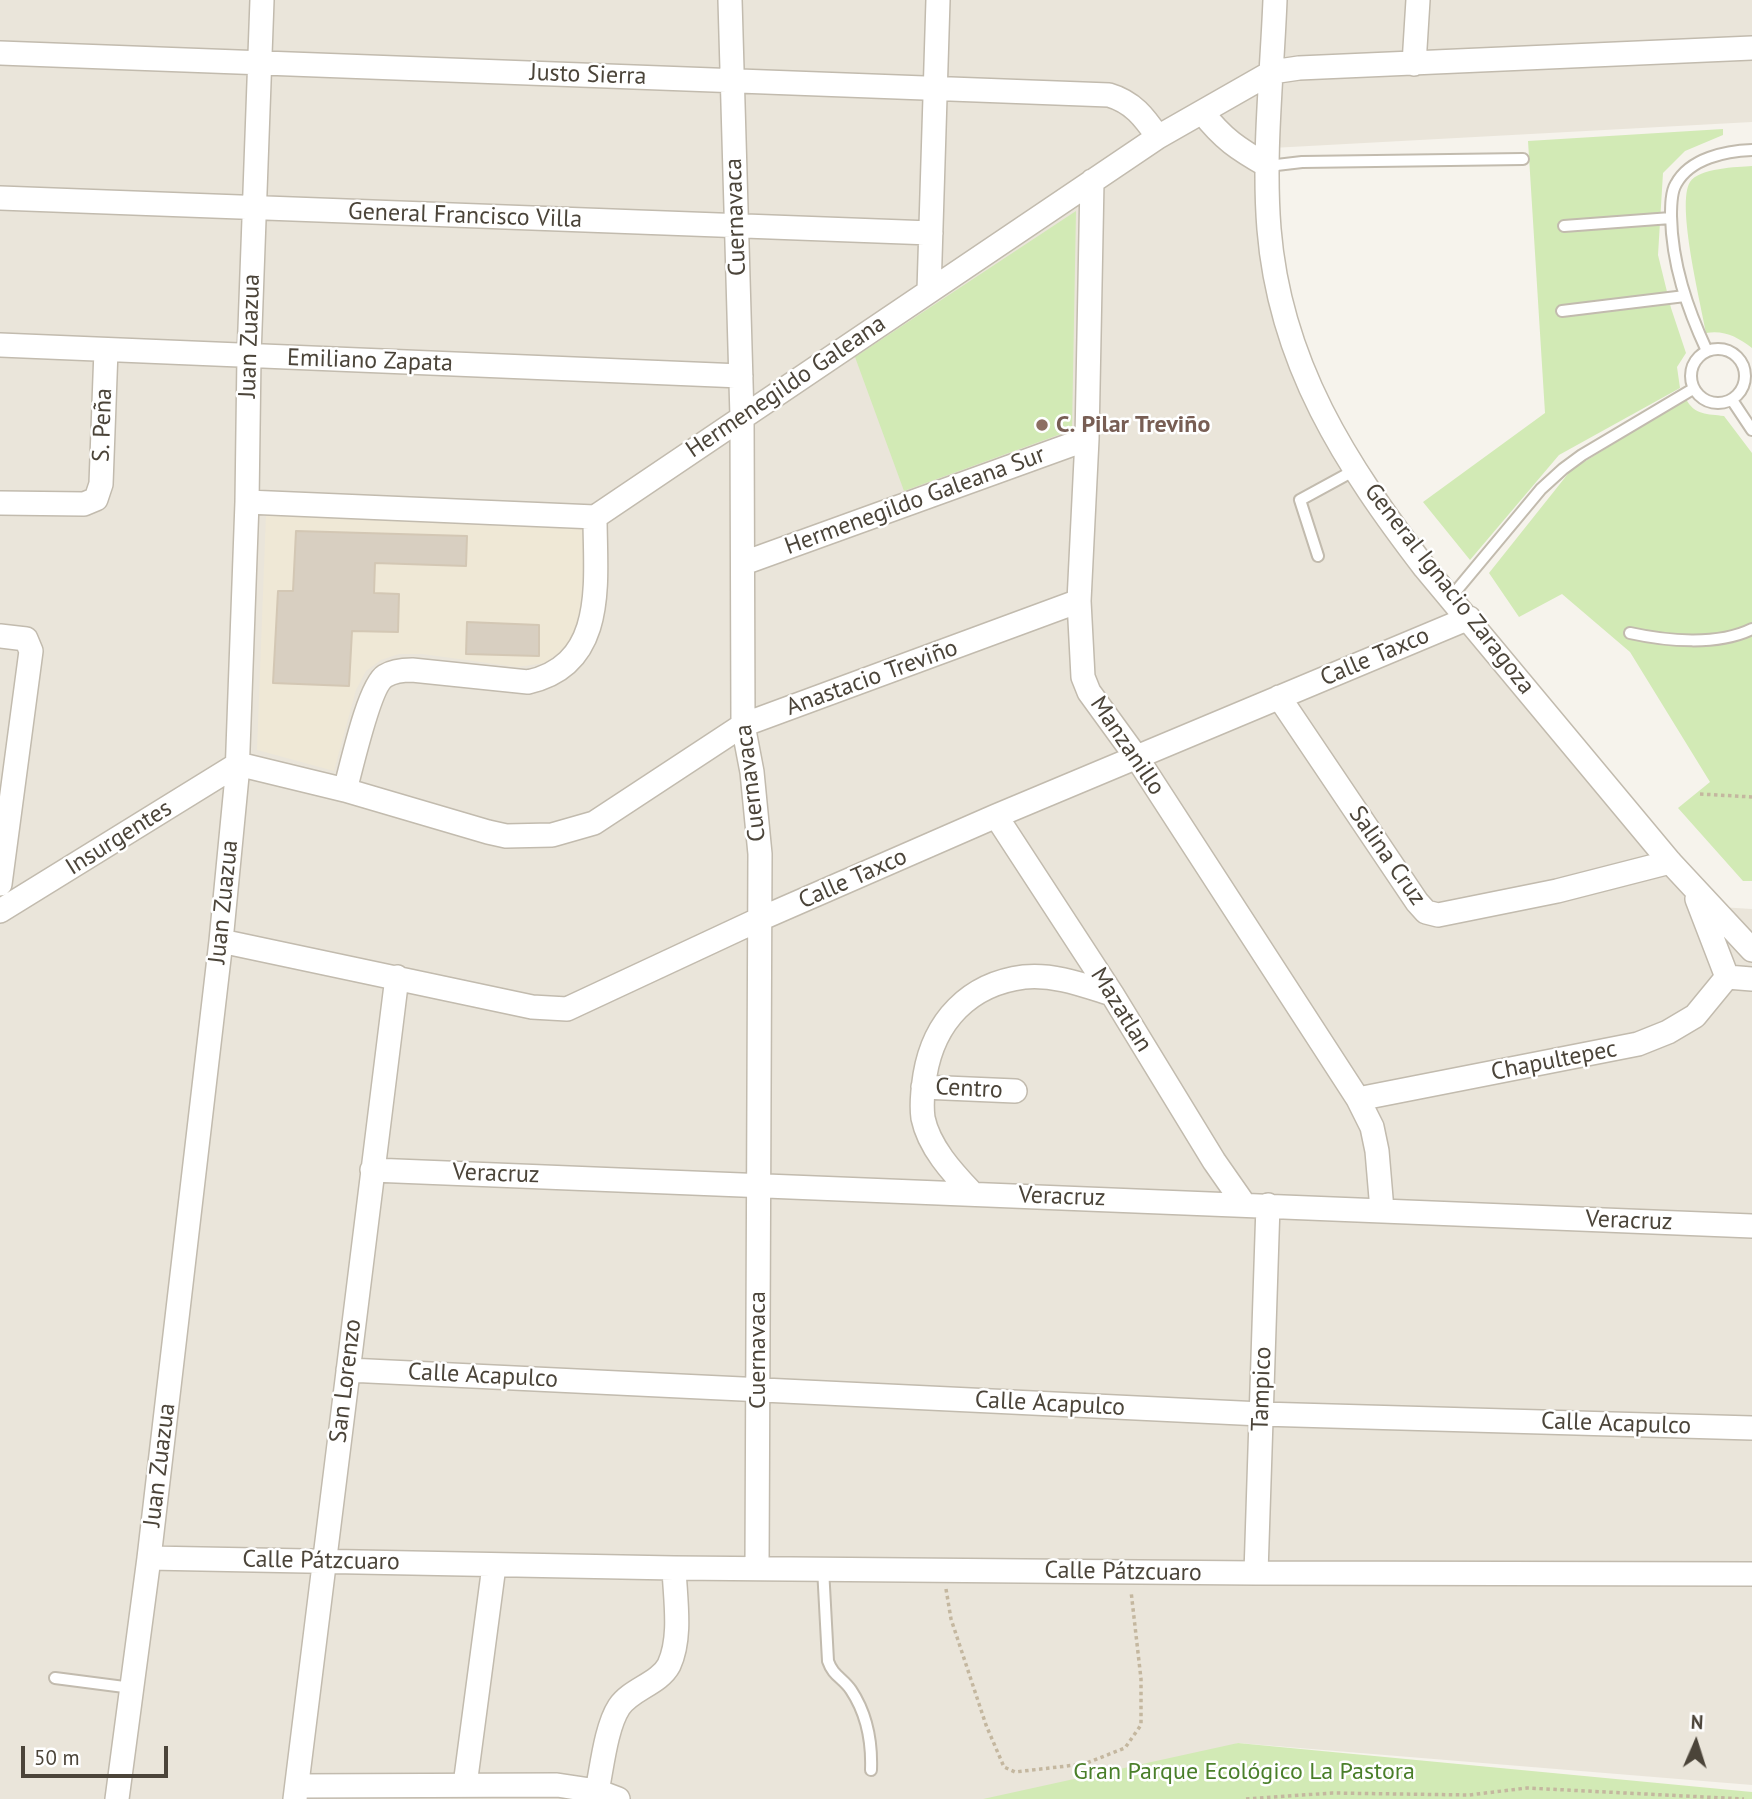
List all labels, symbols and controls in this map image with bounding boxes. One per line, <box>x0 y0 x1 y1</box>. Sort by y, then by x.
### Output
street label: Justo Sierra <box>529 59 647 91</box>
street label: Cuernavaca <box>720 158 752 276</box>
street label: General Francisco Villa <box>347 198 583 234</box>
street label: Juan Zuazua <box>233 273 267 399</box>
street label: Hermenegildo Galeana <box>681 310 891 464</box>
street label: Emiliano Zapata <box>287 344 453 378</box>
street label: S. Peña <box>87 387 119 463</box>
place label: C. Pilar Treviño <box>1056 411 1210 439</box>
marker: C. Pilar Treviño <box>1034 417 1050 433</box>
street label: Hermenegildo Galeana Sur <box>781 440 1049 562</box>
street label: General Ignacio Zaragoza <box>1358 478 1540 700</box>
street label: Calle Taxco <box>1316 621 1434 693</box>
street label: Anastacio Treviño <box>782 634 962 722</box>
street label: Manzanillo <box>1083 691 1171 801</box>
street label: Cuernavaca <box>730 723 772 843</box>
street label: Insurgentes <box>61 794 177 882</box>
street label: Salina Cruz <box>1342 801 1432 911</box>
street label: Juan Zuazua <box>203 839 245 965</box>
street label: Calle Taxco <box>794 842 912 916</box>
street label: Mazatlan <box>1084 963 1158 1057</box>
street label: Chapultepec <box>1489 1035 1619 1087</box>
street label: Centro <box>935 1073 1003 1105</box>
street label: Veracruz <box>452 1158 540 1190</box>
street label: Veracruz <box>1018 1181 1106 1213</box>
street label: Veracruz <box>1585 1205 1673 1237</box>
street label: Cuernavaca <box>744 1291 772 1409</box>
street label: San Lorenzo <box>324 1317 368 1445</box>
street label: Tampico <box>1246 1346 1278 1432</box>
street label: Calle Acapulco <box>407 1358 559 1394</box>
street label: Calle Acapulco <box>974 1386 1126 1422</box>
street label: Juan Zuazua <box>138 1402 182 1528</box>
street label: Calle Acapulco <box>1540 1407 1692 1441</box>
street label: Calle Pátzcuaro <box>242 1545 400 1577</box>
street label: Calle Pátzcuaro <box>1044 1556 1202 1588</box>
north arrow <box>1661 1708 1731 1778</box>
text: N <box>1690 1710 1704 1734</box>
scale bar <box>24 1732 172 1776</box>
text: 50 m <box>34 1744 80 1771</box>
park label: Gran Parque Ecológico La Pastora <box>1073 1758 1415 1786</box>

